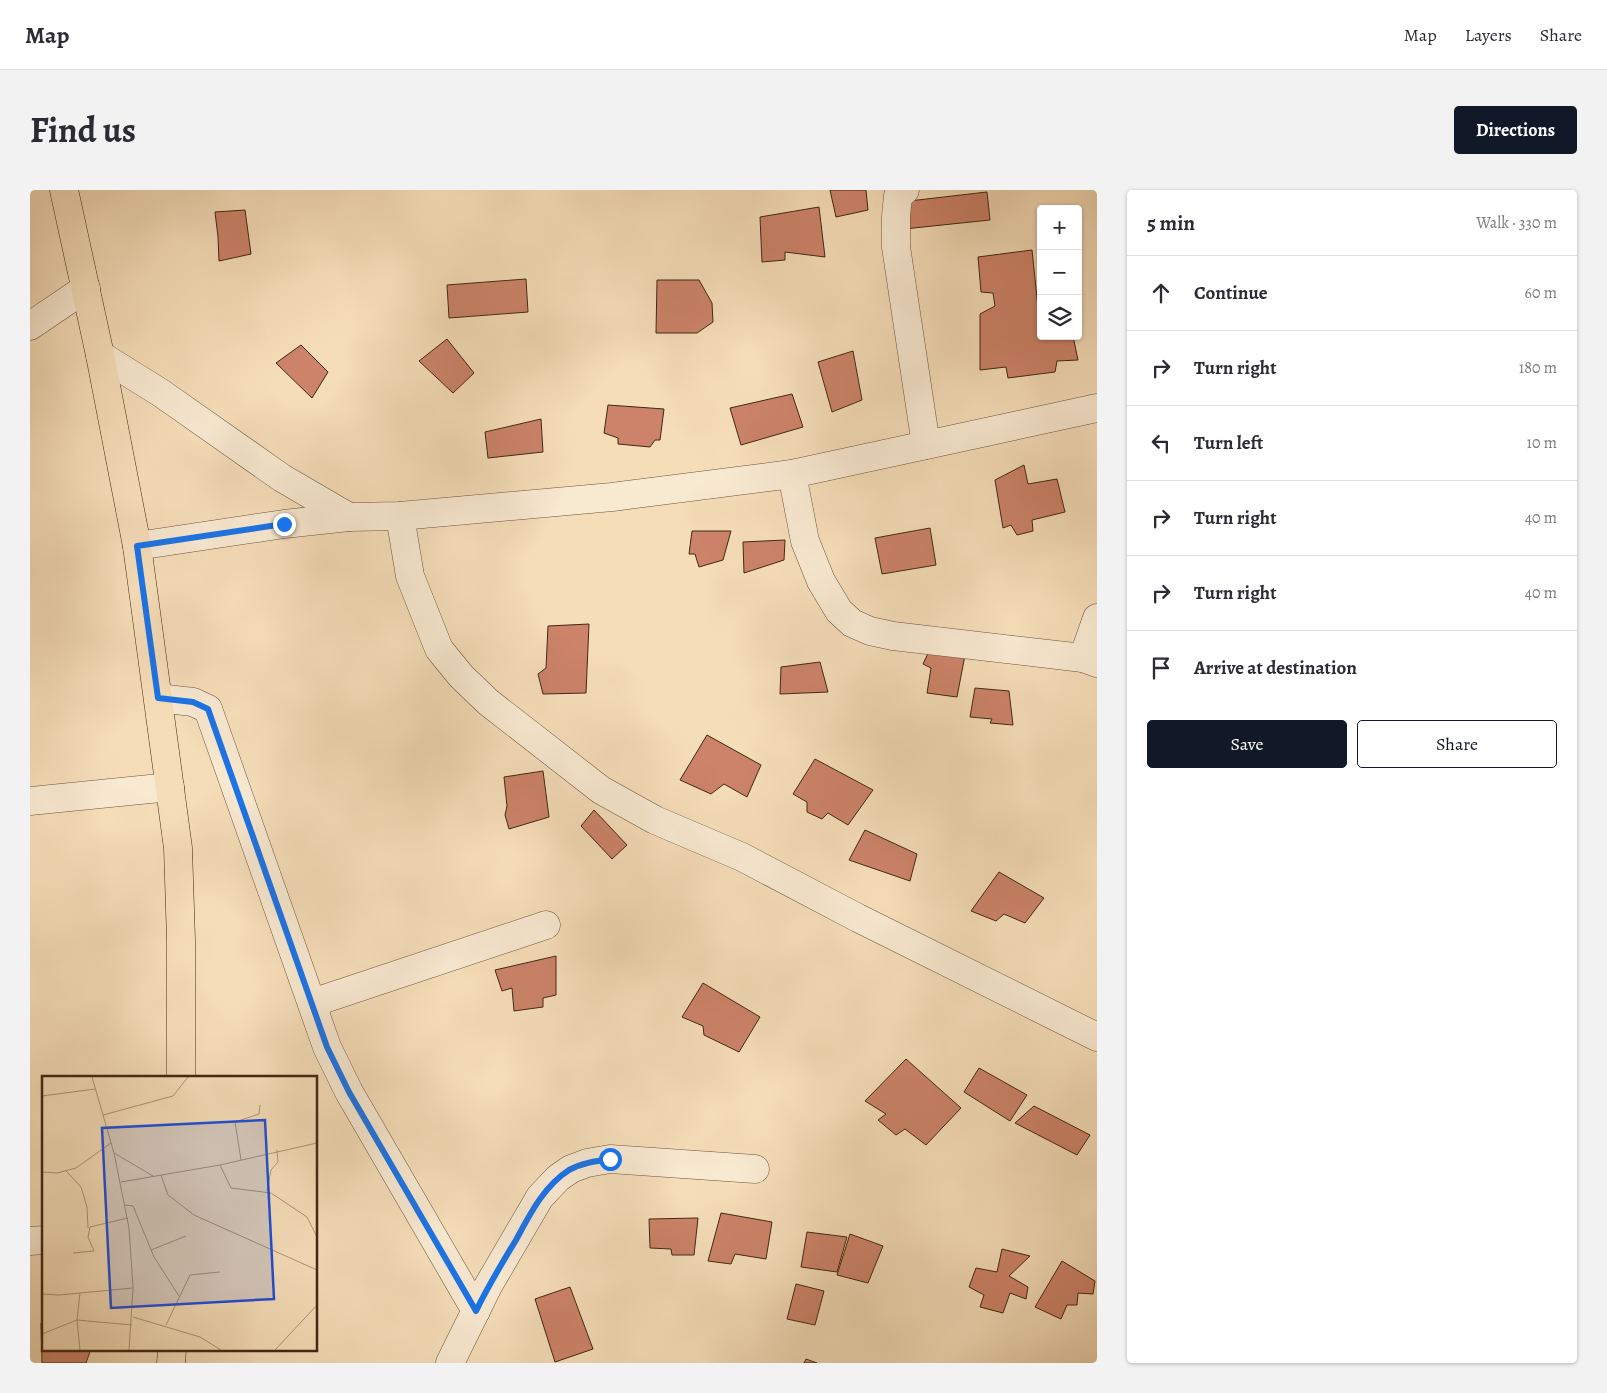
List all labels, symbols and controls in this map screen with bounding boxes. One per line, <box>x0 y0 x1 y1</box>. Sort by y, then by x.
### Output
text: Map <box>25 19 69 51</box>
text: Map <box>1404 23 1437 47</box>
text: Layers <box>1465 23 1512 47</box>
text: Share <box>1540 23 1582 47</box>
text: Find us <box>30 106 136 154</box>
button: Directions <box>1454 106 1577 154</box>
map controls <box>1037 205 1082 340</box>
button: + <box>1037 205 1082 250</box>
text: 5 min <box>1147 209 1195 237</box>
text: Walk · 330 m <box>1476 212 1557 234</box>
button: − <box>1037 250 1082 295</box>
icon: ahead <box>1147 279 1175 307</box>
text: Continue <box>1194 280 1268 306</box>
text: 60 m <box>1525 282 1557 304</box>
button: layers <box>1037 295 1082 340</box>
icon: right <box>1147 354 1175 382</box>
text: Turn right <box>1194 355 1276 381</box>
text: 180 m <box>1519 357 1557 379</box>
icon: left <box>1147 429 1175 457</box>
text: Turn left <box>1194 430 1263 456</box>
text: 10 m <box>1527 432 1557 454</box>
icon: right <box>1147 504 1175 532</box>
text: Turn right <box>1194 505 1276 531</box>
text: 40 m <box>1525 507 1557 529</box>
route end <box>273 513 296 536</box>
icon: right <box>1147 579 1175 607</box>
text: Turn right <box>1194 580 1276 606</box>
text: 40 m <box>1525 582 1557 604</box>
icon: arrive <box>1147 654 1175 682</box>
text: Arrive at destination <box>1194 655 1357 681</box>
button: Save <box>1147 720 1347 768</box>
button: Share <box>1357 720 1557 768</box>
inset map <box>42 1076 318 1350</box>
route start <box>599 1148 622 1171</box>

